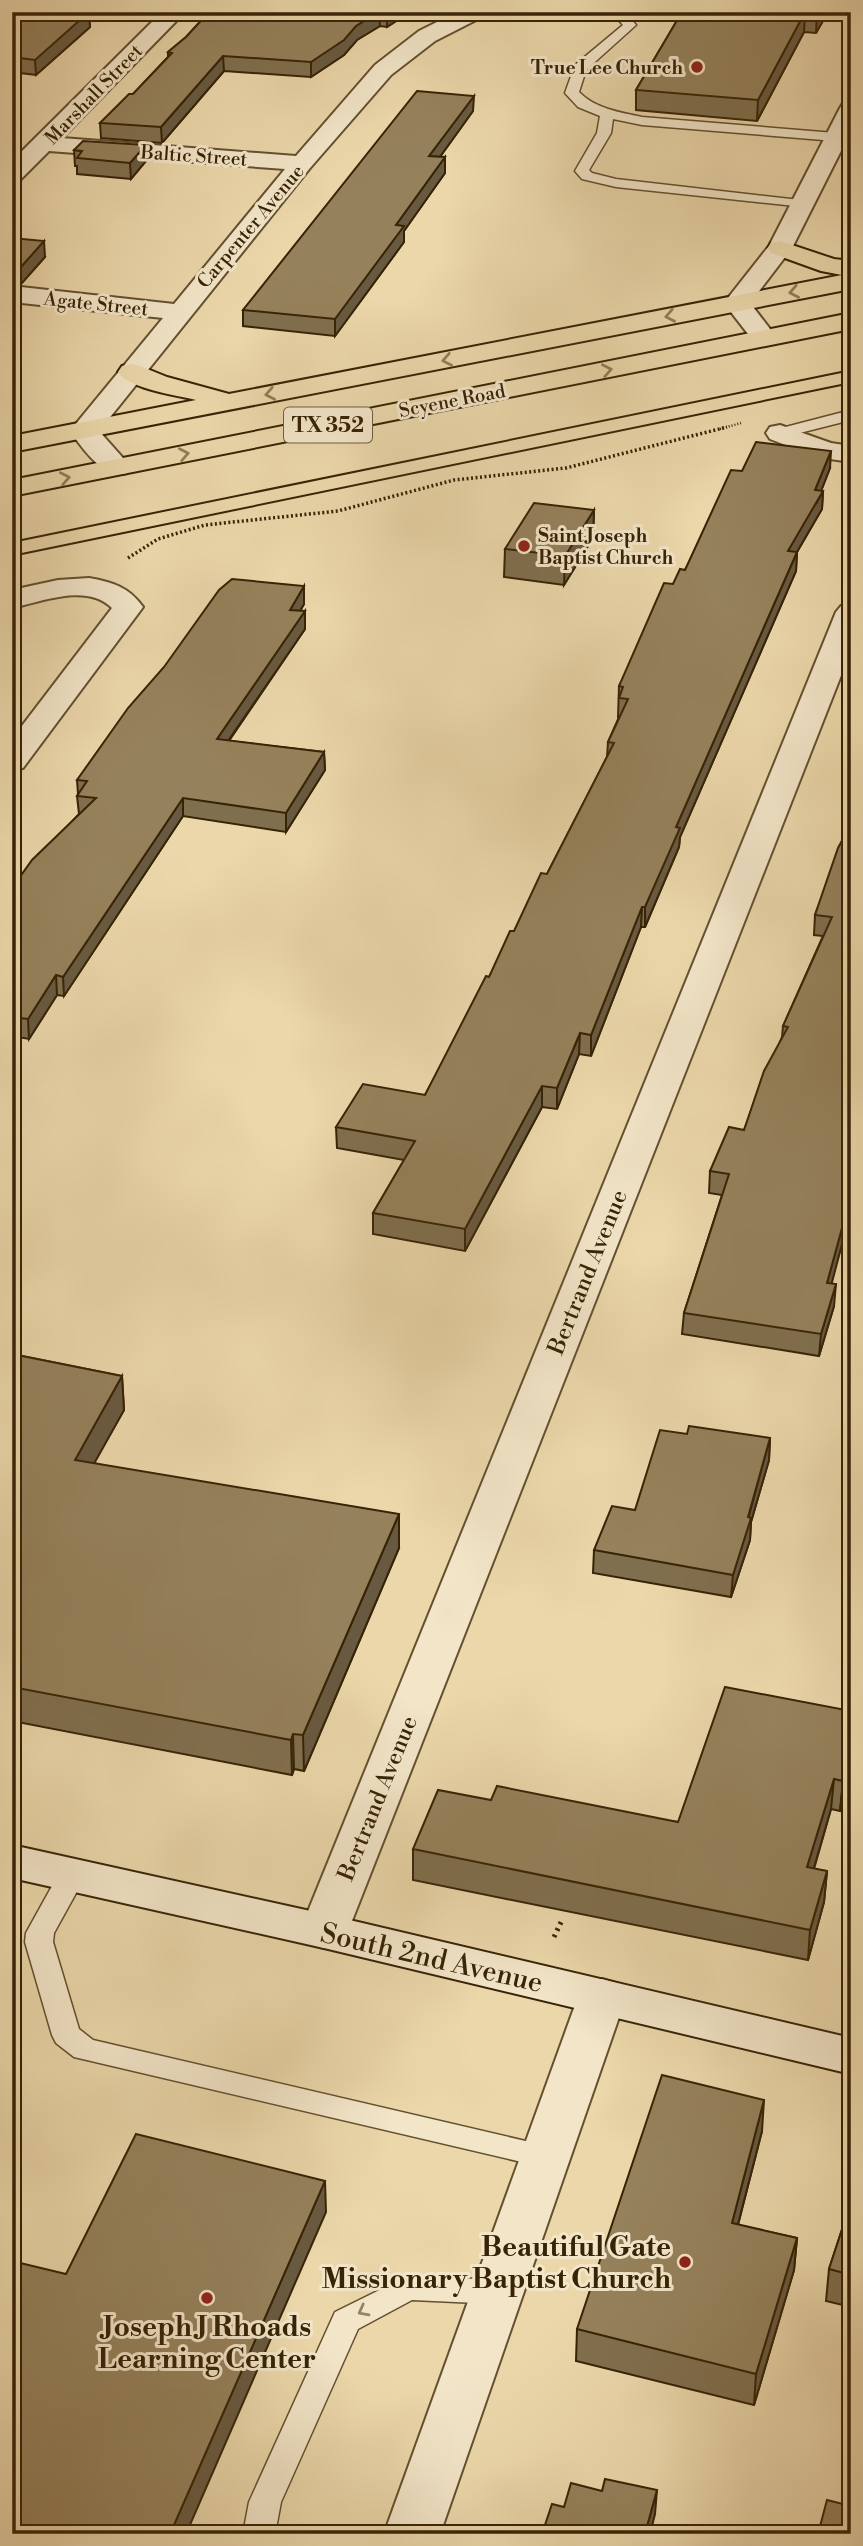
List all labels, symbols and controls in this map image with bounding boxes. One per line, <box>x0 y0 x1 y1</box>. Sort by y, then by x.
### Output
street label: Marshall Street <box>40 39 148 150</box>
place label: True Lee Church <box>531 56 683 80</box>
marker: True Lee Church <box>689 59 705 75</box>
street label: Baltic Street <box>139 140 248 172</box>
street label: Carpenter Avenue <box>192 160 310 293</box>
one-way arrow <box>788 284 800 299</box>
street label: Agate Street <box>42 286 149 321</box>
one-way arrow <box>664 308 676 323</box>
one-way arrow <box>441 351 453 366</box>
one-way arrow <box>601 363 613 378</box>
street label: Scyene Road <box>397 379 508 423</box>
one-way arrow <box>264 386 276 401</box>
road number: TX 352 <box>284 408 372 442</box>
one-way arrow <box>178 447 190 462</box>
one-way arrow <box>59 471 71 486</box>
place label: Saint Joseph Baptist Church <box>538 524 674 570</box>
marker: Saint Joseph Baptist Church <box>516 538 532 554</box>
street label: Bertrand Avenue <box>542 1186 634 1360</box>
street label: Bertrand Avenue <box>332 1712 424 1886</box>
street label: South 2nd Avenue <box>317 1916 546 2001</box>
place label: Beautiful Gate Missionary Baptist Church <box>321 2230 671 2297</box>
marker: Beautiful Gate Missionary Baptist Church <box>677 2254 693 2270</box>
marker: Joseph J Rhoads Learning Center <box>199 2290 215 2306</box>
one-way arrow <box>358 2303 370 2317</box>
place label: Joseph J Rhoads Learning Center <box>98 2310 316 2377</box>

